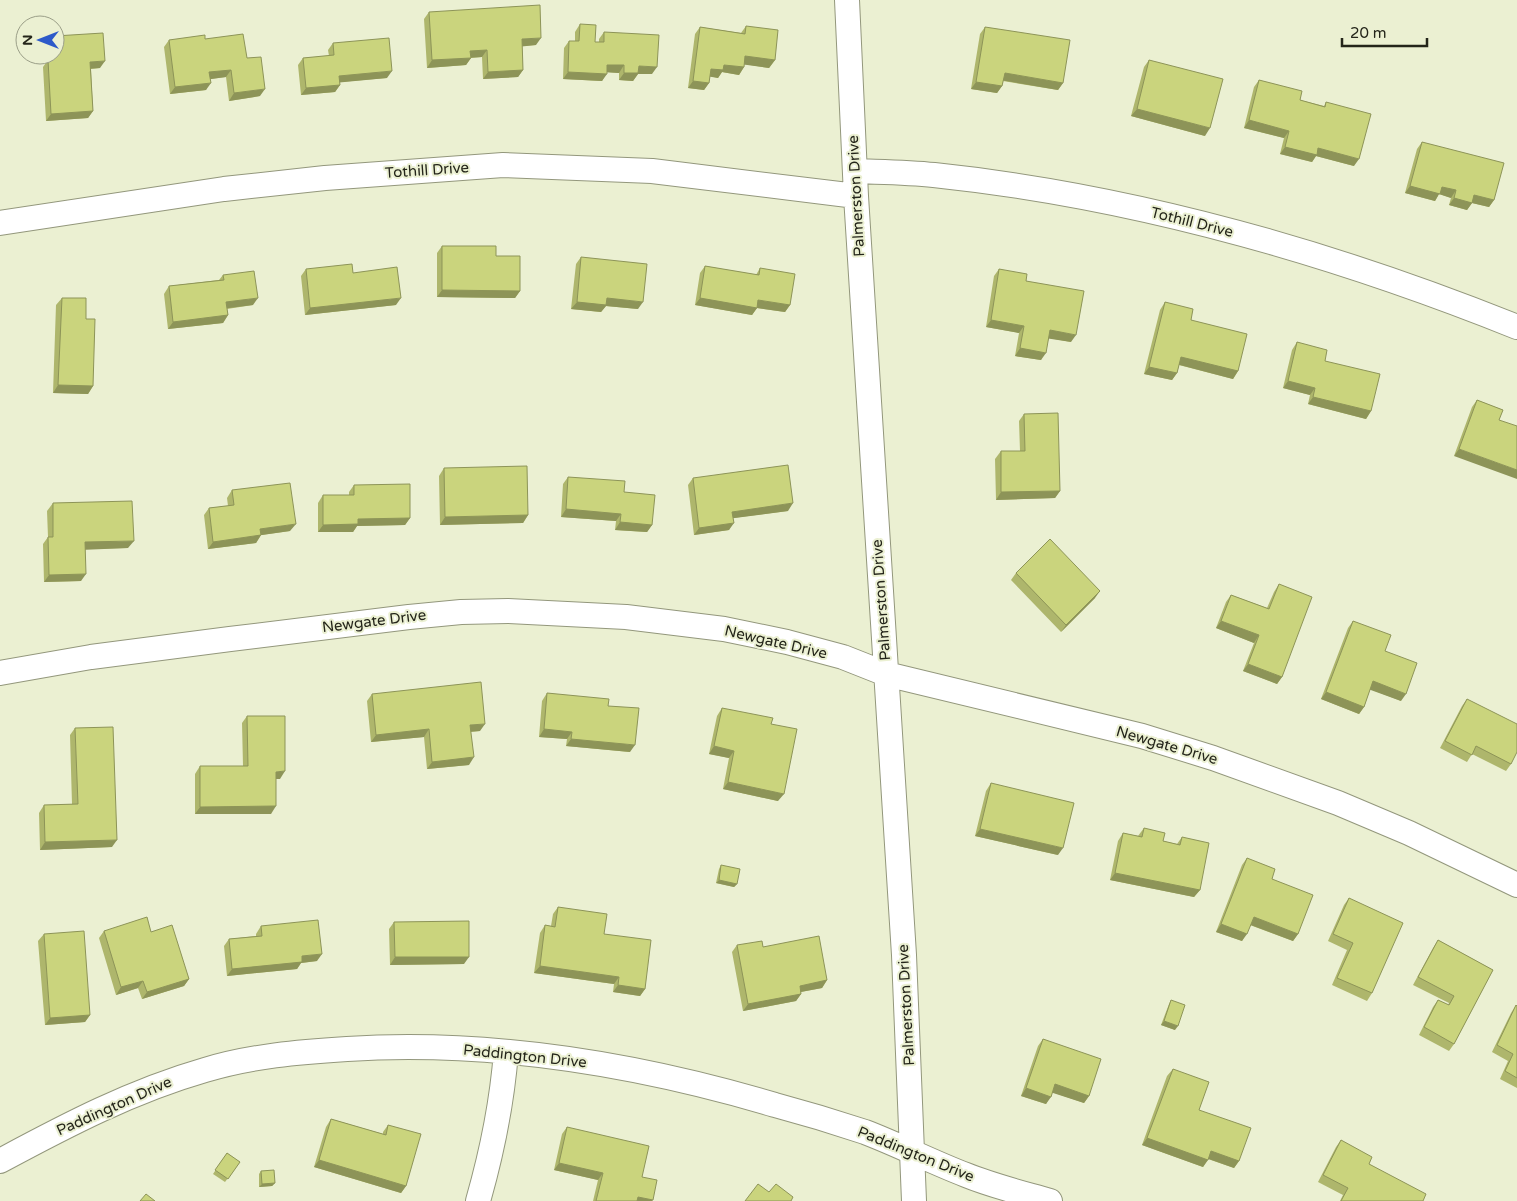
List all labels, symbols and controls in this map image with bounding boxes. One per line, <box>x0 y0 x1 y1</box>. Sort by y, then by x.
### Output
north arrow <box>15 15 65 65</box>
scale bar <box>1342 15 1427 47</box>
text: 20 m <box>1350 24 1387 42</box>
text: N <box>19 34 36 46</box>
street label: Palmerston Drive <box>844 135 868 257</box>
street label: Tothill Drive <box>384 158 470 182</box>
street label: Tothill Drive <box>1149 203 1235 241</box>
street label: Palmerston Drive <box>868 539 894 661</box>
street label: Newgate Drive <box>321 606 427 636</box>
street label: Newgate Drive <box>723 621 829 663</box>
street label: Newgate Drive <box>1114 722 1220 768</box>
street label: Palmerston Drive <box>894 944 918 1066</box>
street label: Paddington Drive <box>462 1041 588 1071</box>
street label: Paddington Drive <box>54 1073 174 1139</box>
street label: Paddington Drive <box>855 1122 977 1186</box>

